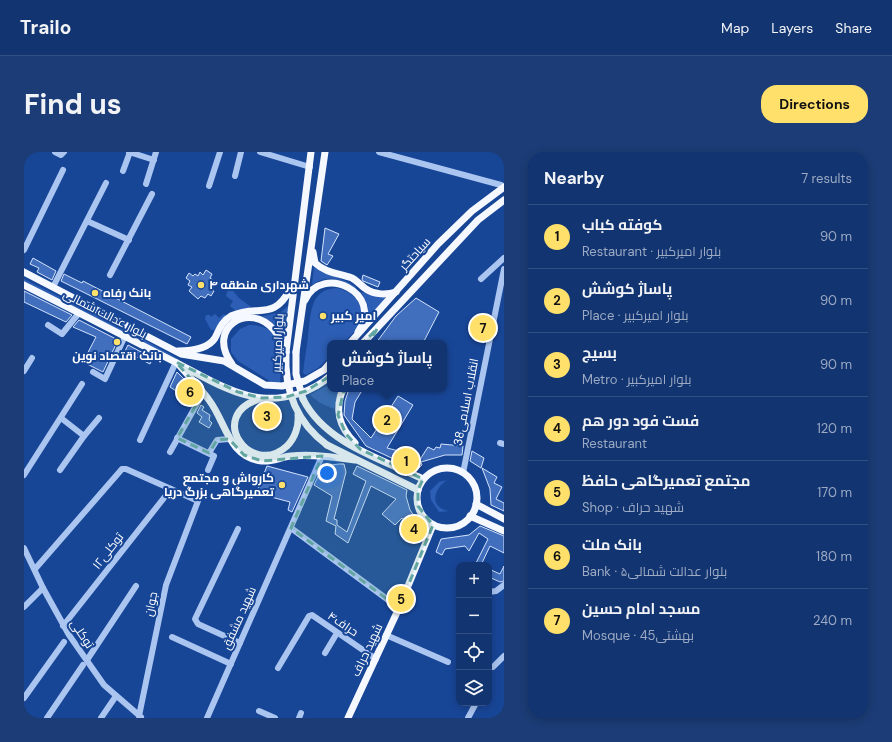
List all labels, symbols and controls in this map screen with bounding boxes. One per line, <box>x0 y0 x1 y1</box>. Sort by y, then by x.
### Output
text: Trailo <box>20 15 71 40</box>
text: Map <box>721 19 749 37</box>
text: Layers <box>771 19 813 37</box>
text: Share <box>835 19 872 37</box>
button: Directions <box>761 85 868 123</box>
text: Find us <box>24 86 122 123</box>
text: Nearby <box>544 167 604 189</box>
text: 7 results <box>801 170 852 187</box>
text: کوفته کباب <box>582 215 662 235</box>
text: 1 <box>555 228 559 245</box>
text: 90 m <box>820 228 852 245</box>
street label: سیاحتگر <box>395 234 434 275</box>
text: Restaurant · بلوار امیرکبیر <box>582 243 721 260</box>
place label: شهرداری منطقه ۴ <box>209 277 309 293</box>
text: پاساژ کوشش <box>582 279 672 299</box>
marker: شهرداری منطقه ۴ <box>196 280 206 290</box>
place label: بانک رفاه <box>103 285 151 301</box>
street label: بلوار عدالت شمالی <box>60 286 150 342</box>
marker: بانک رفاه <box>90 288 100 298</box>
text: 2 <box>553 292 561 309</box>
text: 90 m <box>820 292 852 309</box>
text: Place · بلوار امیرکبیر <box>582 307 688 324</box>
place label: امیر کبیر <box>330 308 376 324</box>
marker: امیر کبیر <box>318 311 328 321</box>
street label: بلوار امیرکبیر <box>268 313 288 374</box>
pin: 7 <box>470 313 496 343</box>
marker: بانک اقتصاد نوین <box>112 337 122 347</box>
popup <box>327 340 447 392</box>
text: بسیج <box>582 343 617 363</box>
place label: بانک اقتصاد نوین <box>72 348 162 364</box>
text: پاساژ کوشش <box>342 348 432 368</box>
text: 3 <box>553 356 561 373</box>
text: 90 m <box>820 356 852 373</box>
street label: 38انقلاب اسلامی <box>450 357 482 447</box>
text: Metro · بلوار امیرکبیر <box>582 371 692 388</box>
text: Place <box>342 372 374 389</box>
pin: 6 <box>177 377 203 407</box>
pin: 3 <box>254 401 280 431</box>
pin: 2 <box>374 405 400 435</box>
text: فست فود دور هم <box>582 411 699 431</box>
text: 4 <box>553 420 561 437</box>
text: 120 m <box>817 420 852 437</box>
text: Restaurant <box>582 435 647 452</box>
pin: 1 <box>393 446 419 476</box>
your location <box>317 463 337 483</box>
place label: کارواش و مجتمع تعمیرگاهی بزرگ دریا <box>164 470 275 500</box>
text: مجتمع تعمیرگاهی حافظ <box>582 471 750 491</box>
marker: کارواش و مجتمع تعمیرگاهی بزرگ دریا <box>277 480 287 490</box>
text: 5 <box>553 484 561 501</box>
text: 170 m <box>817 484 852 501</box>
text: Shop · شهید حراف <box>582 499 684 516</box>
pin: 4 <box>401 514 427 544</box>
street label: توکلی۱۲ <box>89 529 128 572</box>
text: بانک ملت <box>582 535 642 555</box>
text: 6 <box>553 548 561 565</box>
text: 180 m <box>816 548 852 565</box>
map controls <box>456 562 492 706</box>
button: + <box>456 562 492 598</box>
text: Bank · بلوار عدالت شمالی۵ <box>582 563 727 580</box>
street label: شهید مشفق <box>218 584 260 652</box>
pin: 5 <box>388 584 414 614</box>
street label: جوان <box>141 590 161 618</box>
button: − <box>456 598 492 634</box>
text: مسجد امام حسین <box>582 599 701 619</box>
street label: حراف۴ <box>324 608 362 640</box>
text: 7 <box>554 612 560 629</box>
text: 240 m <box>813 612 852 629</box>
street label: توکلی <box>66 616 98 652</box>
street label: شهید حراف <box>348 621 386 679</box>
text: Mosque · بهشتی45 <box>582 627 694 644</box>
button: locate <box>456 634 492 670</box>
button: layers <box>456 670 492 706</box>

